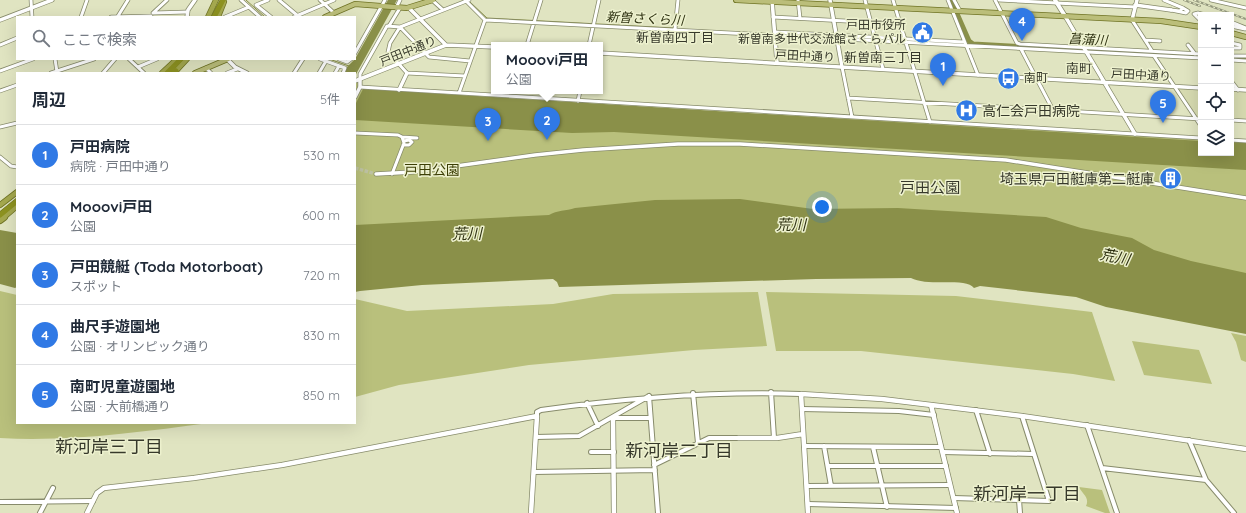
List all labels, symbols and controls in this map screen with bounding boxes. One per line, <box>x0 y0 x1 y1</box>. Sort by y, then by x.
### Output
water label: 新曽さくら川 <box>606 8 686 28</box>
pin: 4 <box>1009 8 1035 41</box>
map controls <box>1198 12 1234 156</box>
button: + <box>1198 12 1234 48</box>
search box <box>16 16 356 60</box>
place label: 戸田市役所 新曽南多世代交流館さくらパル <box>738 17 906 46</box>
public building icon: 戸田市役所 新曽南多世代交流館さくらパル <box>909 19 935 45</box>
icon: search <box>30 27 52 49</box>
district label: 新曽南四丁目 <box>636 29 714 45</box>
text: ここで検索 <box>62 30 137 49</box>
water label: 菖蒲川 <box>1068 30 1110 48</box>
street label: 戸田中通り <box>377 32 438 69</box>
popup <box>491 42 603 94</box>
street label: 戸田中通り <box>775 46 835 65</box>
button: − <box>1198 48 1234 84</box>
district label: 新曽南三丁目 <box>844 49 922 65</box>
text: Mooovi戸田 <box>506 50 588 69</box>
pin: 1 <box>930 53 956 86</box>
district label: 南町 <box>1066 60 1092 76</box>
bus stop icon: 南町 <box>996 65 1022 91</box>
street label: 戸田中通り <box>1111 65 1171 84</box>
place label: 南町 <box>1024 70 1048 85</box>
text: 公園 <box>506 71 532 87</box>
button: locate <box>1198 84 1234 120</box>
text: 周辺 <box>32 89 66 110</box>
pin: 5 <box>1150 90 1176 123</box>
text: 5件 <box>320 91 340 107</box>
hospital icon: 高仁会戸田病院 <box>953 98 979 124</box>
place label: 高仁会戸田病院 <box>982 102 1080 120</box>
pin: 2 <box>534 107 560 140</box>
pin: 3 <box>475 108 501 141</box>
button: layers <box>1198 120 1234 156</box>
text: 戸田病院 <box>70 137 130 156</box>
text: 1 <box>42 147 48 163</box>
text: 530 m <box>303 147 340 163</box>
text: 病院 · 戸田中通り <box>70 158 171 174</box>
park label: 戸田公園 <box>404 161 460 179</box>
building icon: 埼玉県戸田艇庫第二艇庫 <box>1157 166 1183 192</box>
place label: 埼玉県戸田艇庫第二艇庫 <box>1000 170 1154 188</box>
district label: 戸田公園 <box>900 178 960 197</box>
text: Mooovi戸田 <box>70 197 152 216</box>
your location <box>812 197 832 217</box>
text: 2 <box>41 207 49 223</box>
text: 600 m <box>302 207 340 223</box>
water label: 荒川 <box>776 215 808 234</box>
text: 公園 <box>70 218 96 234</box>
water label: 荒川 <box>452 224 484 243</box>
water label: 荒川 <box>1099 244 1134 269</box>
text: 戸田競艇 (Toda Motorboat) <box>70 257 263 276</box>
text: 3 <box>42 267 48 283</box>
text: 720 m <box>303 267 340 283</box>
text: スポット <box>70 278 122 294</box>
text: 曲尺手遊園地 <box>70 317 160 336</box>
text: 4 <box>41 327 49 343</box>
text: 830 m <box>303 327 340 343</box>
text: 公園 · オリンピック通り <box>70 338 210 354</box>
text: 南町児童遊園地 <box>70 377 175 396</box>
text: 5 <box>41 387 49 403</box>
text: 850 m <box>303 387 340 403</box>
text: 公園 · 大前橋通り <box>70 398 171 414</box>
district label: 新河岸三丁目 <box>55 435 163 458</box>
district label: 新河岸二丁目 <box>625 439 733 462</box>
district label: 新河岸一丁目 <box>973 482 1081 505</box>

